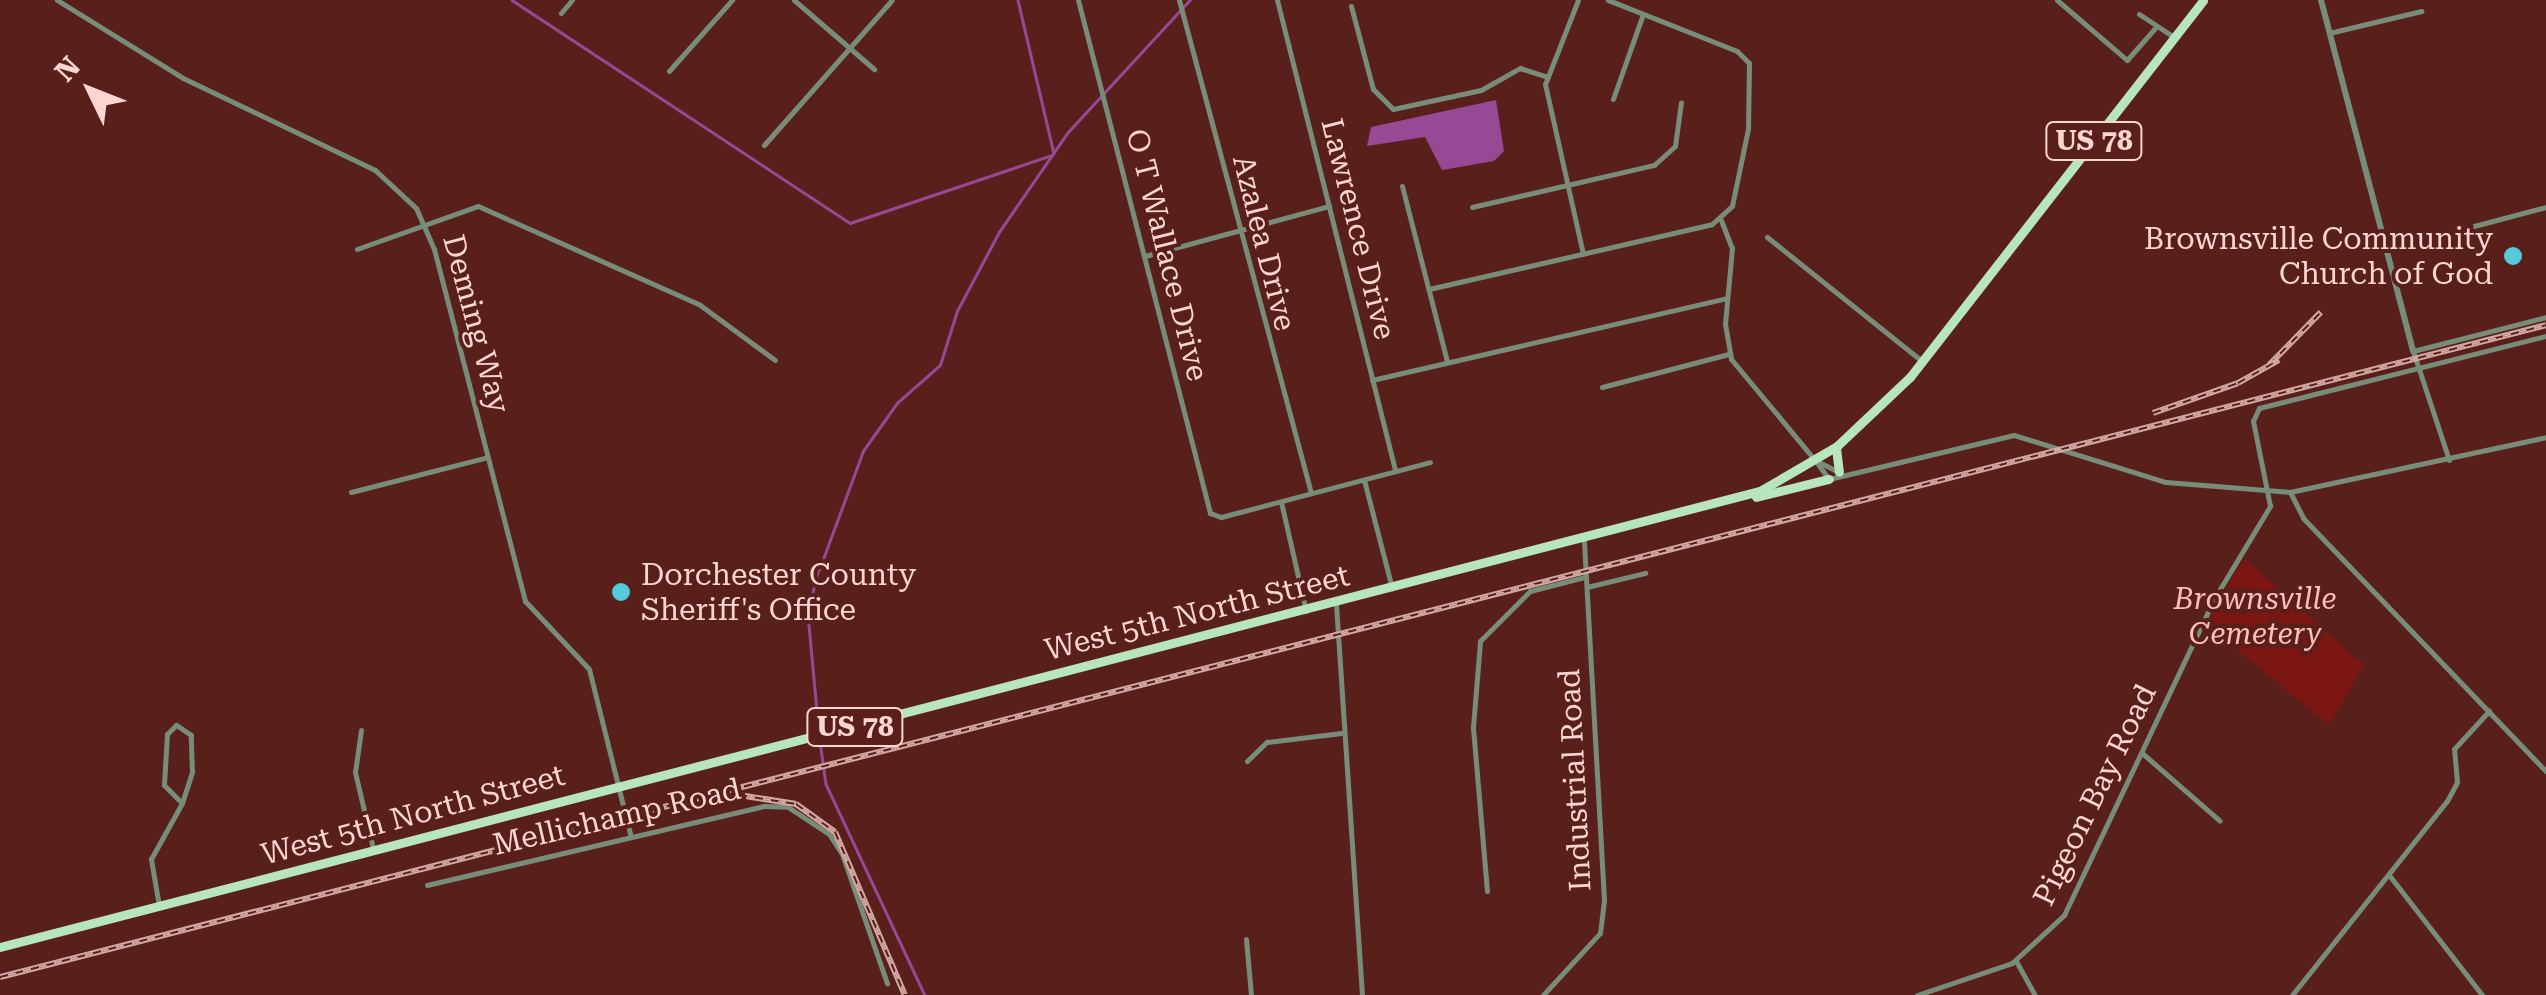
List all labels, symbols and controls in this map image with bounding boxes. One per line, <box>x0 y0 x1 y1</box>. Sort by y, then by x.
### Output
north arrow <box>40 40 140 140</box>
text: N <box>48 50 87 88</box>
street label: Lawrence Drive <box>1313 115 1403 343</box>
road number: US 78 <box>2044 118 2144 164</box>
street label: O T Wallace Drive <box>1118 125 1216 385</box>
street label: Azalea Drive <box>1225 152 1303 334</box>
place label: Brownsville Community Church of God <box>2144 221 2493 292</box>
street label: Deming Way <box>435 231 517 417</box>
marker: Brownsville Community Church of God <box>2502 245 2524 267</box>
place label: Dorchester County Sheriff's Office <box>641 557 916 628</box>
street label: West 5th North Street <box>1041 558 1353 668</box>
marker: Dorchester County Sheriff's Office <box>610 581 632 603</box>
park label: Brownsville Cemetery <box>2174 581 2336 652</box>
street label: Industrial Road <box>1551 668 1599 892</box>
street label: Pigeon Bay Road <box>2026 678 2164 912</box>
road number: US 78 <box>805 704 905 750</box>
street label: West 5th North Street <box>257 757 569 873</box>
street label: Mellichamp Road <box>490 771 744 863</box>

